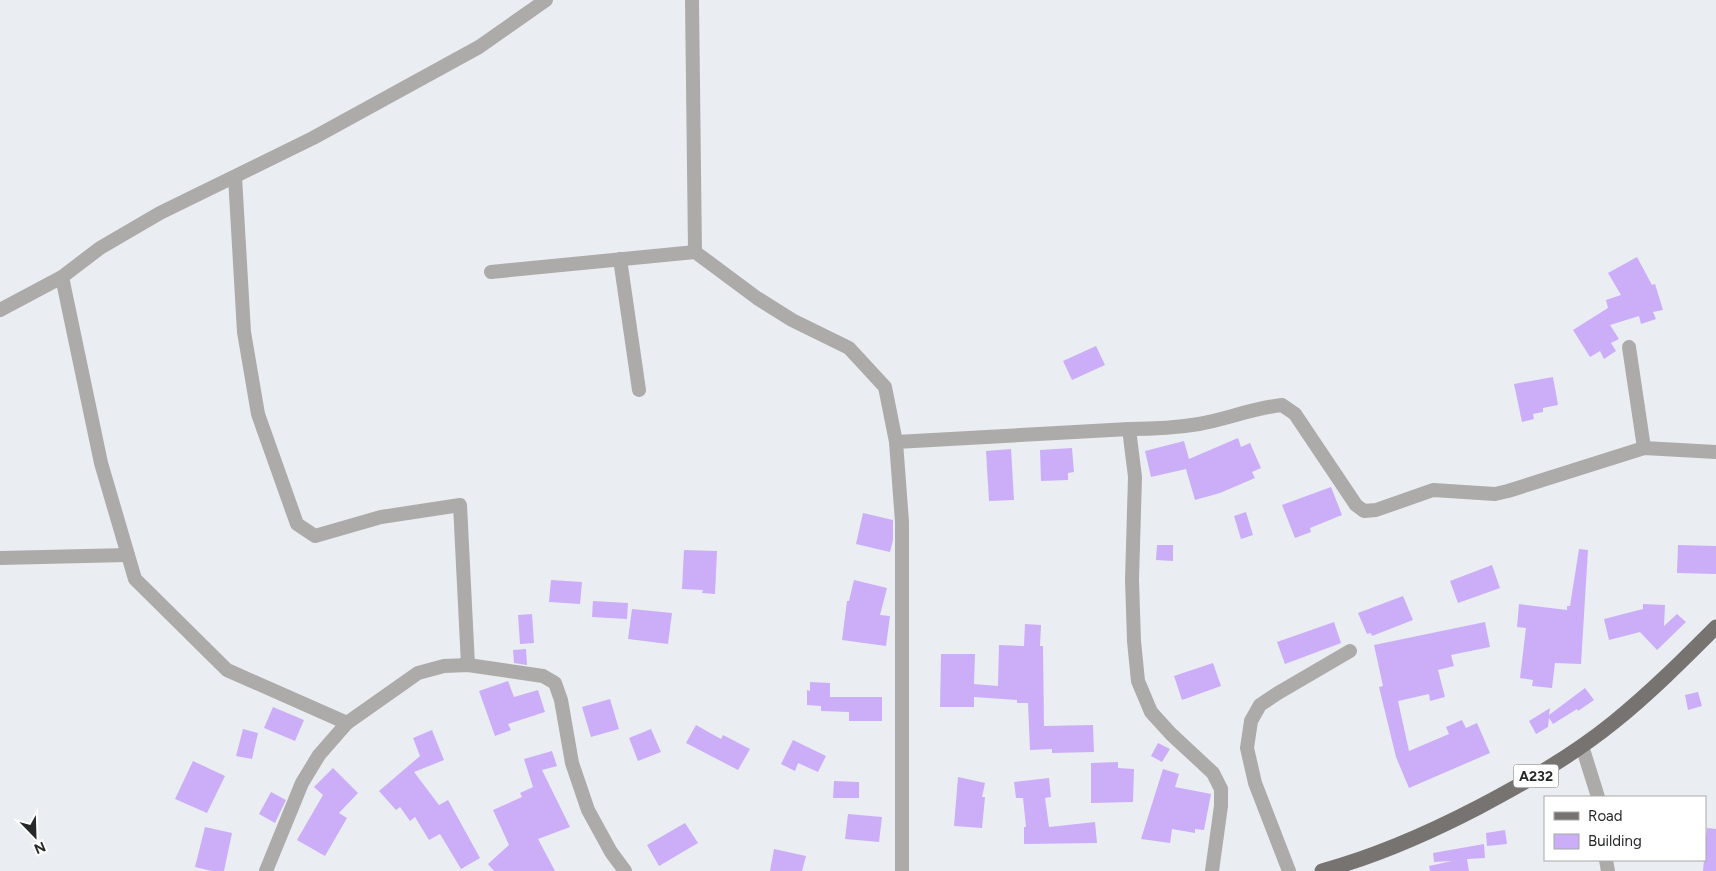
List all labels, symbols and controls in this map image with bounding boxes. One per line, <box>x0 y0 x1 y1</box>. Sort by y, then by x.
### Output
road number: A232 <box>1514 764 1558 788</box>
legend <box>1544 796 1706 861</box>
text: Road <box>1588 807 1623 825</box>
north arrow <box>10 811 60 861</box>
text: Building <box>1588 832 1642 850</box>
text: N <box>32 838 48 857</box>

